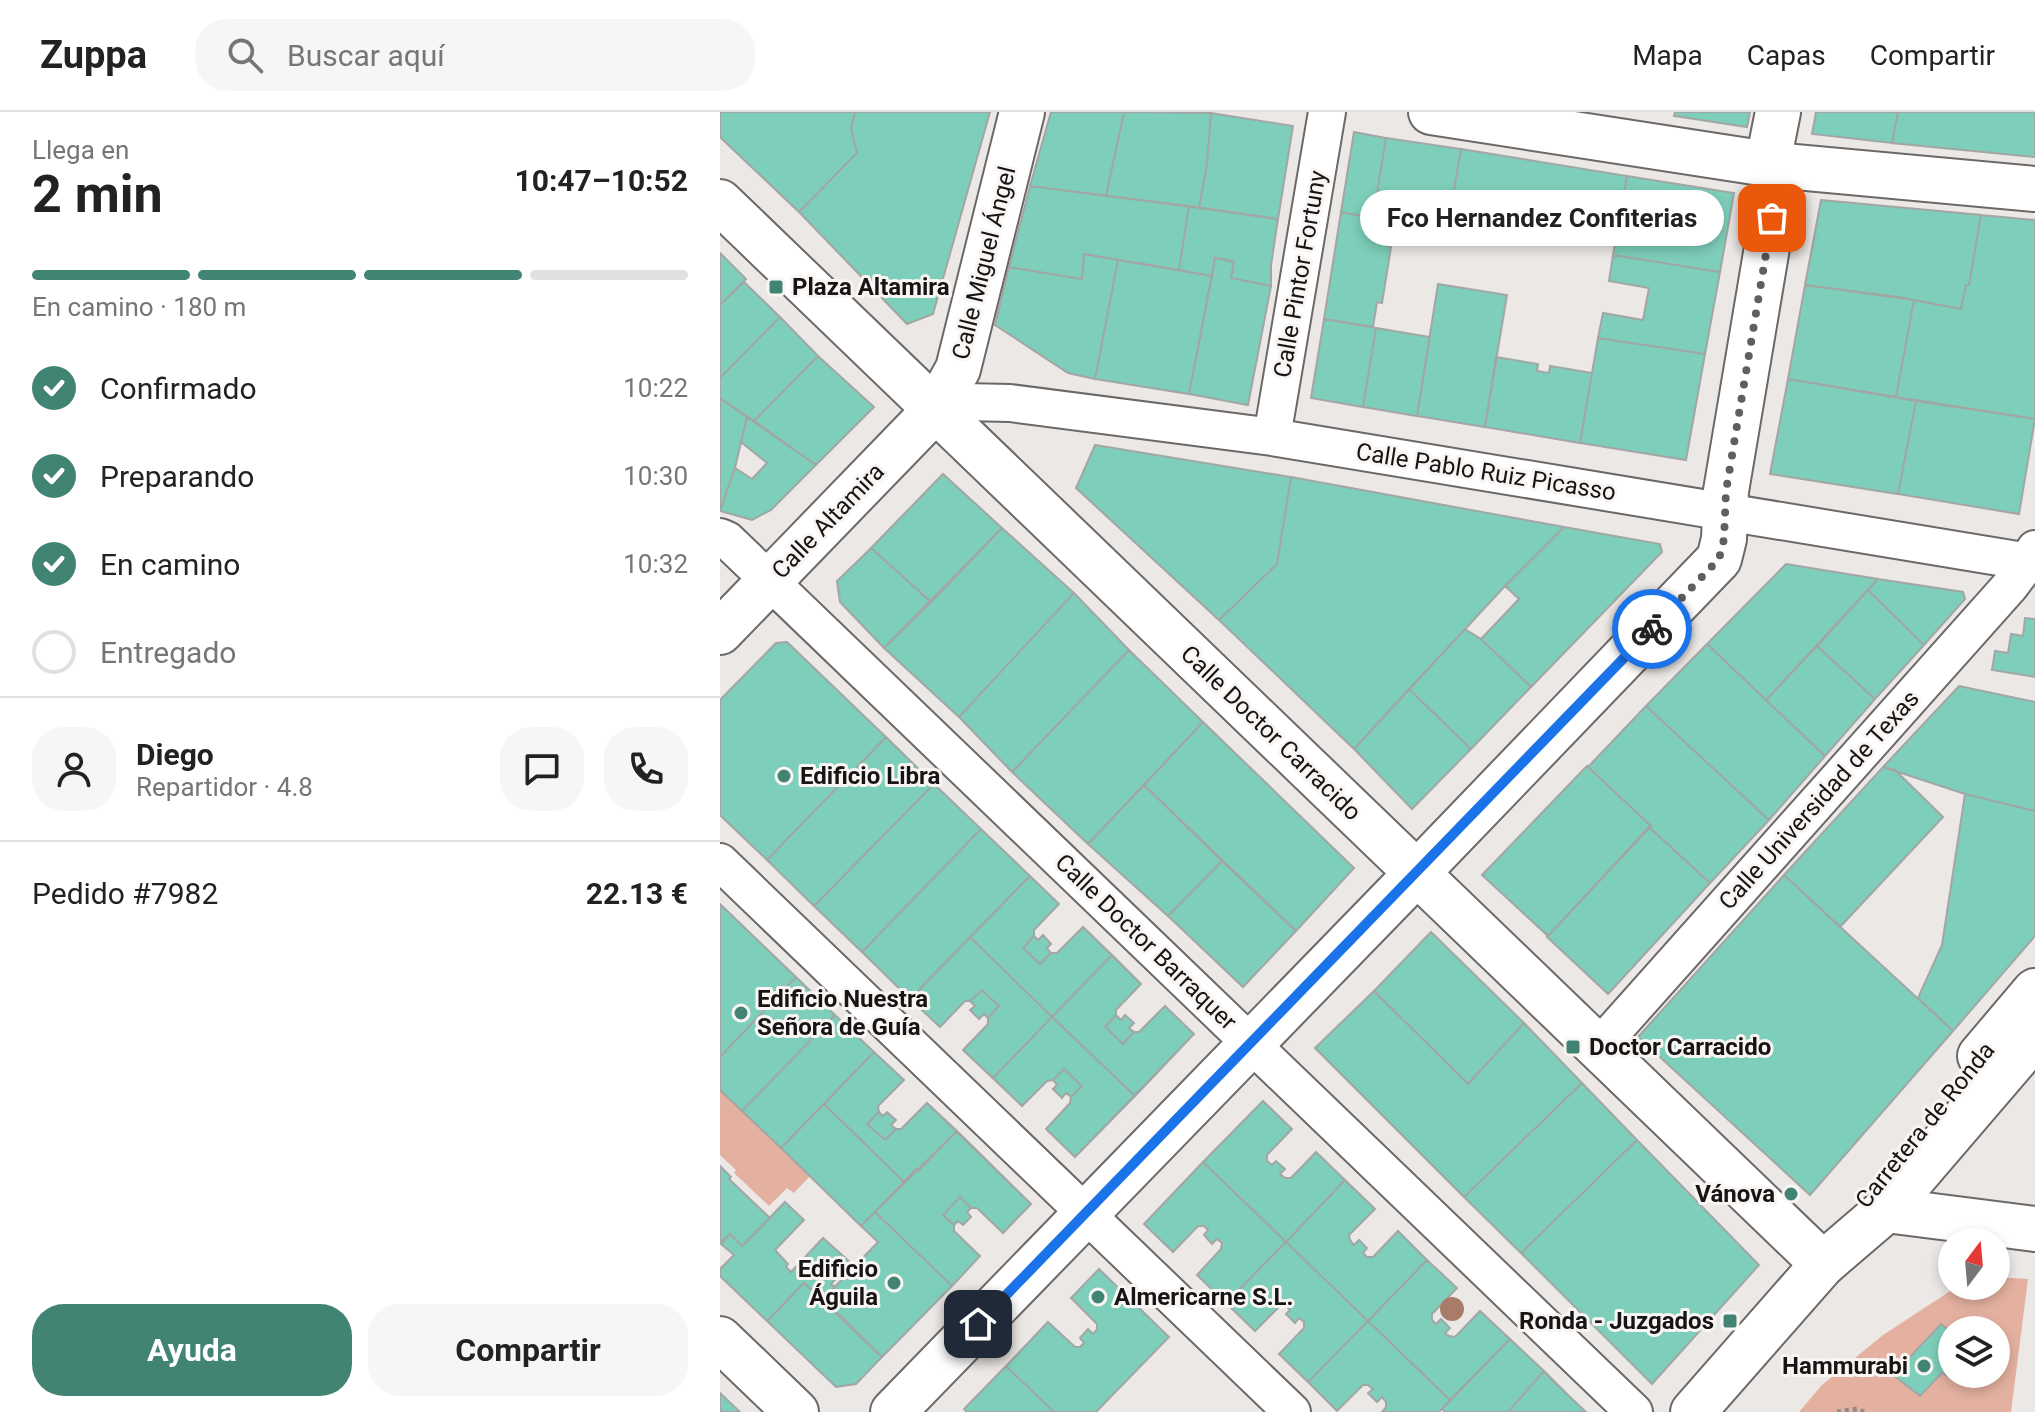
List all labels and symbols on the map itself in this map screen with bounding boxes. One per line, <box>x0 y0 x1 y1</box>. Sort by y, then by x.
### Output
street label: Calle Miguel Ángel <box>946 164 1022 362</box>
street label: Calle Pintor Fortuny <box>1268 168 1332 380</box>
pin <box>1738 184 1806 252</box>
callout: Fco Hernandez Confiterias <box>1360 190 1724 246</box>
place label: Plaza Altamira <box>792 273 950 301</box>
marker: Plaza Altamira <box>767 278 785 296</box>
street label: Calle Pablo Ruiz Picasso <box>1354 438 1618 506</box>
street label: Calle Altamira <box>766 458 890 584</box>
courier <box>1612 589 1692 669</box>
street label: Calle Doctor Carracido <box>1175 640 1367 826</box>
street label: Calle Universidad de Texas <box>1713 685 1925 915</box>
place label: Edificio Libra <box>800 762 940 790</box>
marker: Edificio Libra <box>775 767 793 785</box>
street label: Calle Doctor Barraquer <box>1050 848 1242 1036</box>
place label: Edificio Nuestra Señora de Guía <box>757 985 928 1041</box>
marker: Edificio Nuestra Señora de Guía <box>732 1004 750 1022</box>
place label: Doctor Carracido <box>1589 1033 1771 1061</box>
street label: Carretera de Ronda <box>1850 1036 2000 1214</box>
marker: Doctor Carracido <box>1564 1038 1582 1056</box>
place label: Vánova <box>1695 1180 1775 1208</box>
marker: Vánova <box>1782 1185 1800 1203</box>
north arrow <box>1938 1228 2010 1300</box>
place label: Edificio Águila <box>798 1255 878 1311</box>
marker: Edificio Águila <box>885 1274 903 1292</box>
place label: Almericarne S.L. <box>1114 1283 1294 1311</box>
marker: Almericarne S.L. <box>1089 1288 1107 1306</box>
pin <box>944 1290 1012 1358</box>
place label: Ronda - Juzgados <box>1519 1307 1714 1335</box>
marker: Ronda - Juzgados <box>1721 1312 1739 1330</box>
place label: Hammurabi <box>1782 1352 1908 1380</box>
marker: Hammurabi <box>1915 1357 1933 1375</box>

